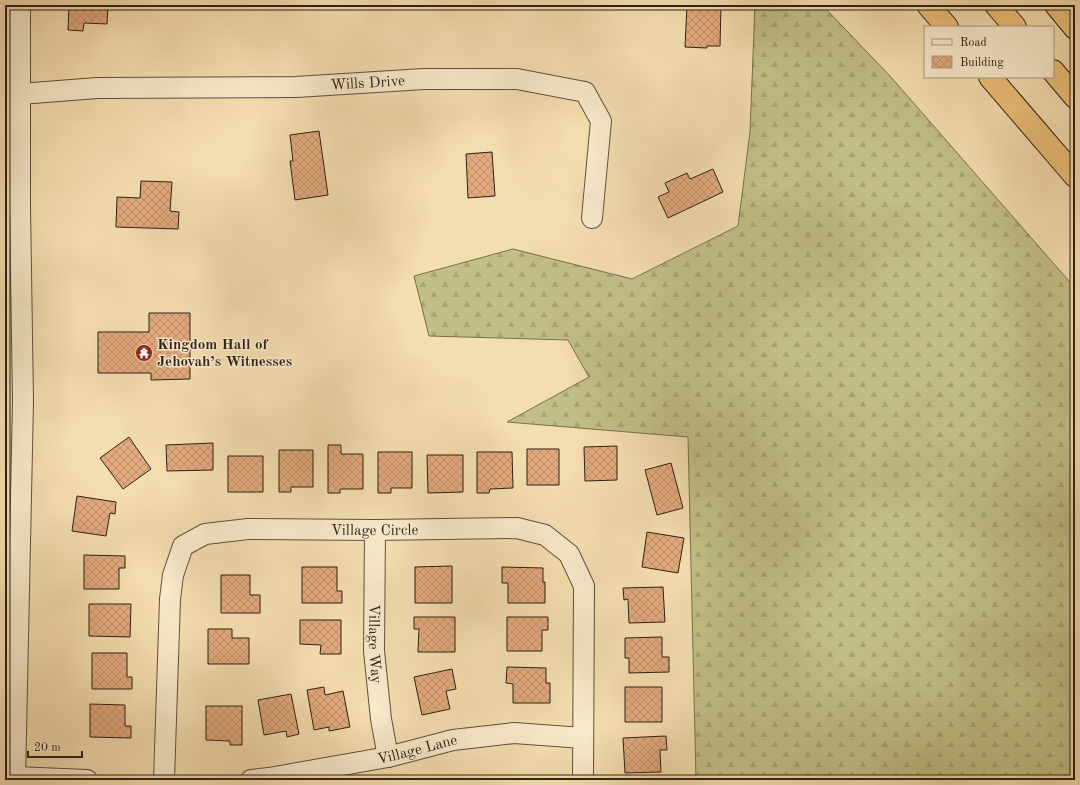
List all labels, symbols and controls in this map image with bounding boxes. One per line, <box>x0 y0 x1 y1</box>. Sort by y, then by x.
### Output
legend <box>924 26 1054 78</box>
text: Road <box>960 37 987 49</box>
text: Building <box>960 57 1004 69</box>
street label: Wills Drive <box>330 74 405 94</box>
place label: Kingdom Hall of Jehovah’s Witnesses <box>157 338 292 370</box>
temple icon: Kingdom Hall of Jehovah’s Witnesses <box>134 343 154 363</box>
street label: Village Circle <box>331 523 419 539</box>
street label: Village Way <box>365 604 383 685</box>
scale bar <box>28 733 82 759</box>
street label: Village Lane <box>376 734 458 768</box>
text: 20 m <box>34 742 61 754</box>

